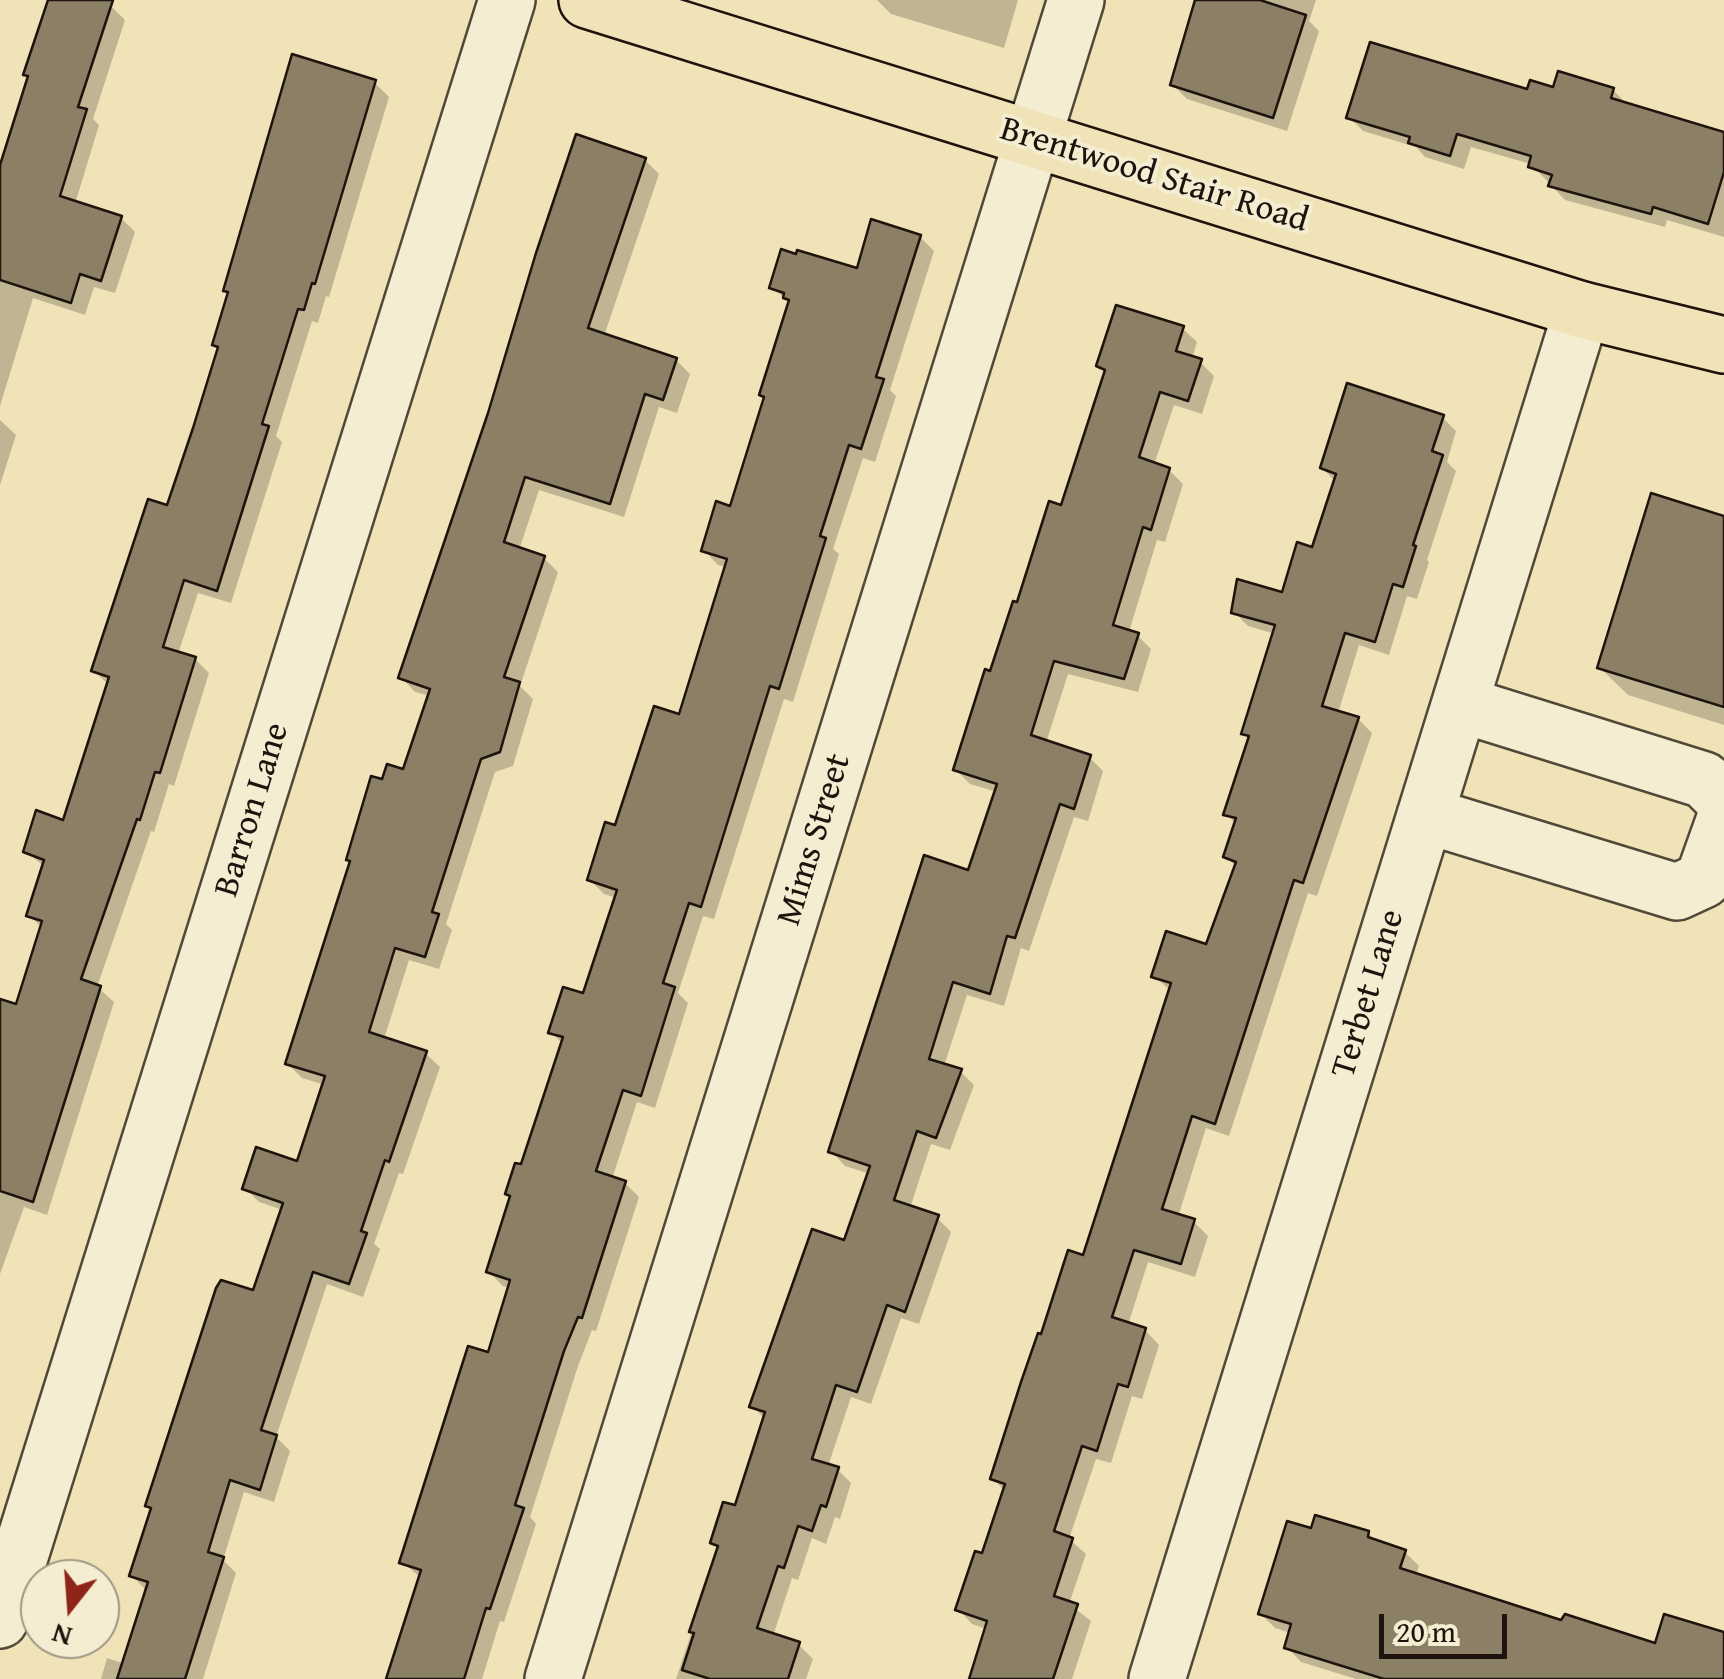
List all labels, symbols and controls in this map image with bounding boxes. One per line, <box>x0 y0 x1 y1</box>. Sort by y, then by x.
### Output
street label: Brentwood Stair Road <box>995 109 1313 243</box>
street label: Barron Lane <box>207 718 299 902</box>
street label: Mims Street <box>769 749 861 931</box>
street label: Terbet Lane <box>1324 905 1414 1083</box>
north arrow <box>20 1559 120 1659</box>
scale bar <box>1384 1594 1512 1656</box>
text: 20 m <box>1396 1609 1456 1653</box>
text: N <box>47 1614 77 1659</box>

